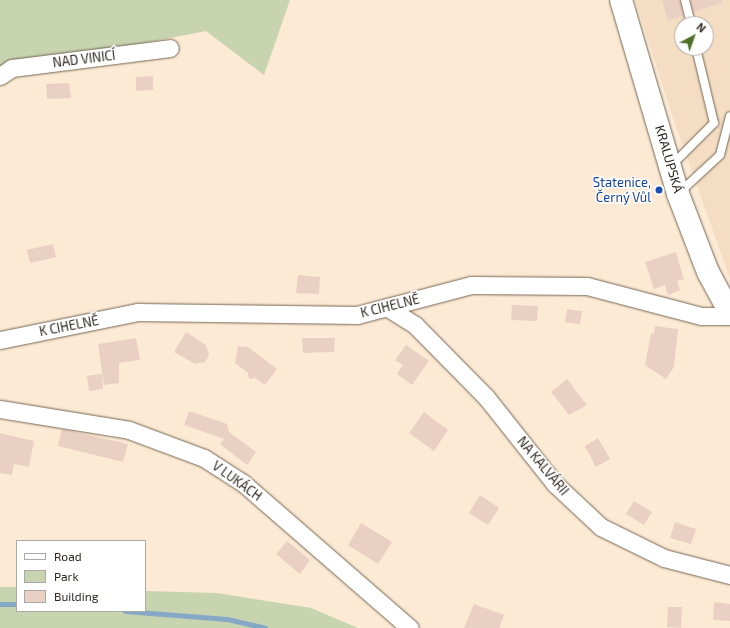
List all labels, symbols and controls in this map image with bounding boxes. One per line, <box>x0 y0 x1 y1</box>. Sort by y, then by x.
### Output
north arrow <box>674 16 714 56</box>
text: N <box>694 20 709 35</box>
street label: NAD VINICÍ <box>52 47 116 71</box>
street label: KRALUPSKÁ <box>652 123 686 195</box>
place label: Statenice, Černý Vůl <box>593 175 651 206</box>
marker: Statenice, Černý Vůl <box>654 185 664 195</box>
street label: K CIHELNĚ <box>359 291 421 321</box>
street label: K CIHELNĚ <box>38 313 100 339</box>
street label: NA KALVÁRII <box>514 433 572 499</box>
street label: V LUKÁCH <box>209 458 265 504</box>
legend <box>16 540 146 612</box>
text: Road <box>54 549 82 563</box>
text: Park <box>54 569 79 583</box>
text: Building <box>54 589 98 603</box>

